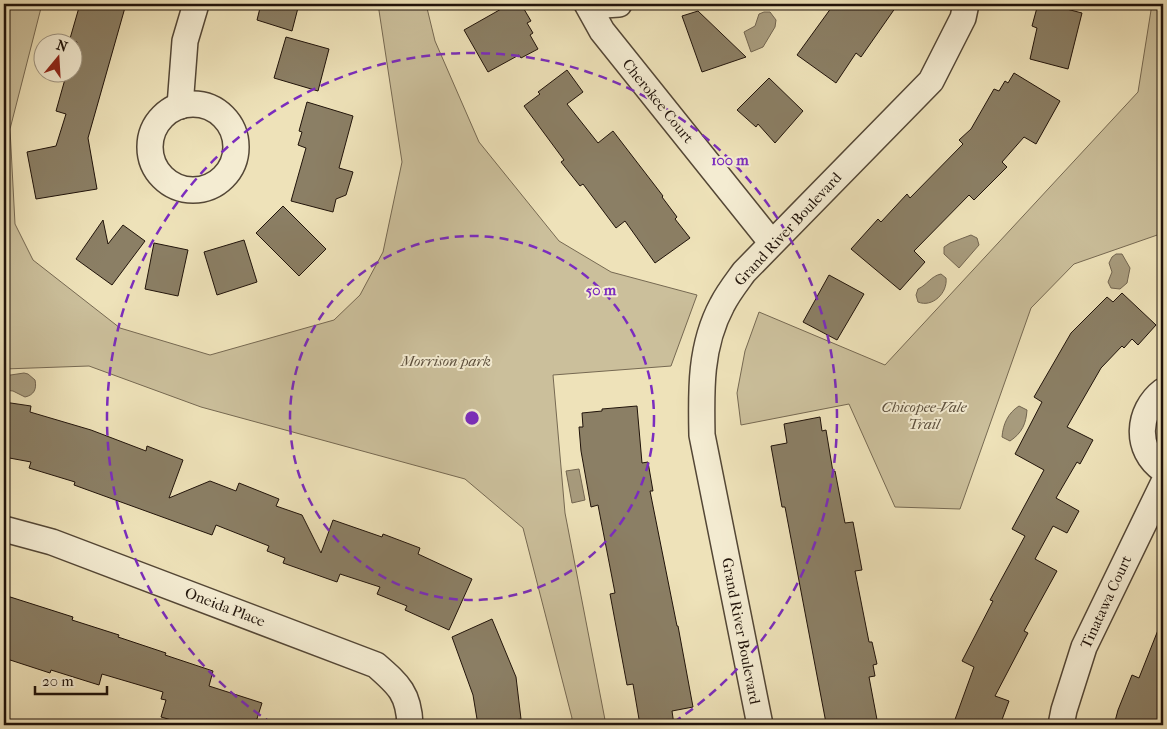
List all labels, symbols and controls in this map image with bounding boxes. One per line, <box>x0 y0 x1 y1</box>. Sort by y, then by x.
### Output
north arrow <box>32 32 82 82</box>
text: N <box>54 36 70 56</box>
street label: Cherokee Court <box>619 55 698 147</box>
text: 100 m <box>711 151 749 169</box>
street label: Grand River Boulevard <box>731 168 846 290</box>
text: 50 m <box>586 281 617 299</box>
park label: Morrison park <box>400 352 491 370</box>
park label: Chicopee-Vale Trail <box>882 398 967 433</box>
centre of rings <box>463 409 481 427</box>
street label: Tinatawa Court <box>1077 552 1136 652</box>
street label: Grand River Boulevard <box>718 556 764 707</box>
street label: Oneida Place <box>182 583 268 631</box>
scale bar <box>35 664 108 696</box>
text: 20 m <box>42 672 74 690</box>

